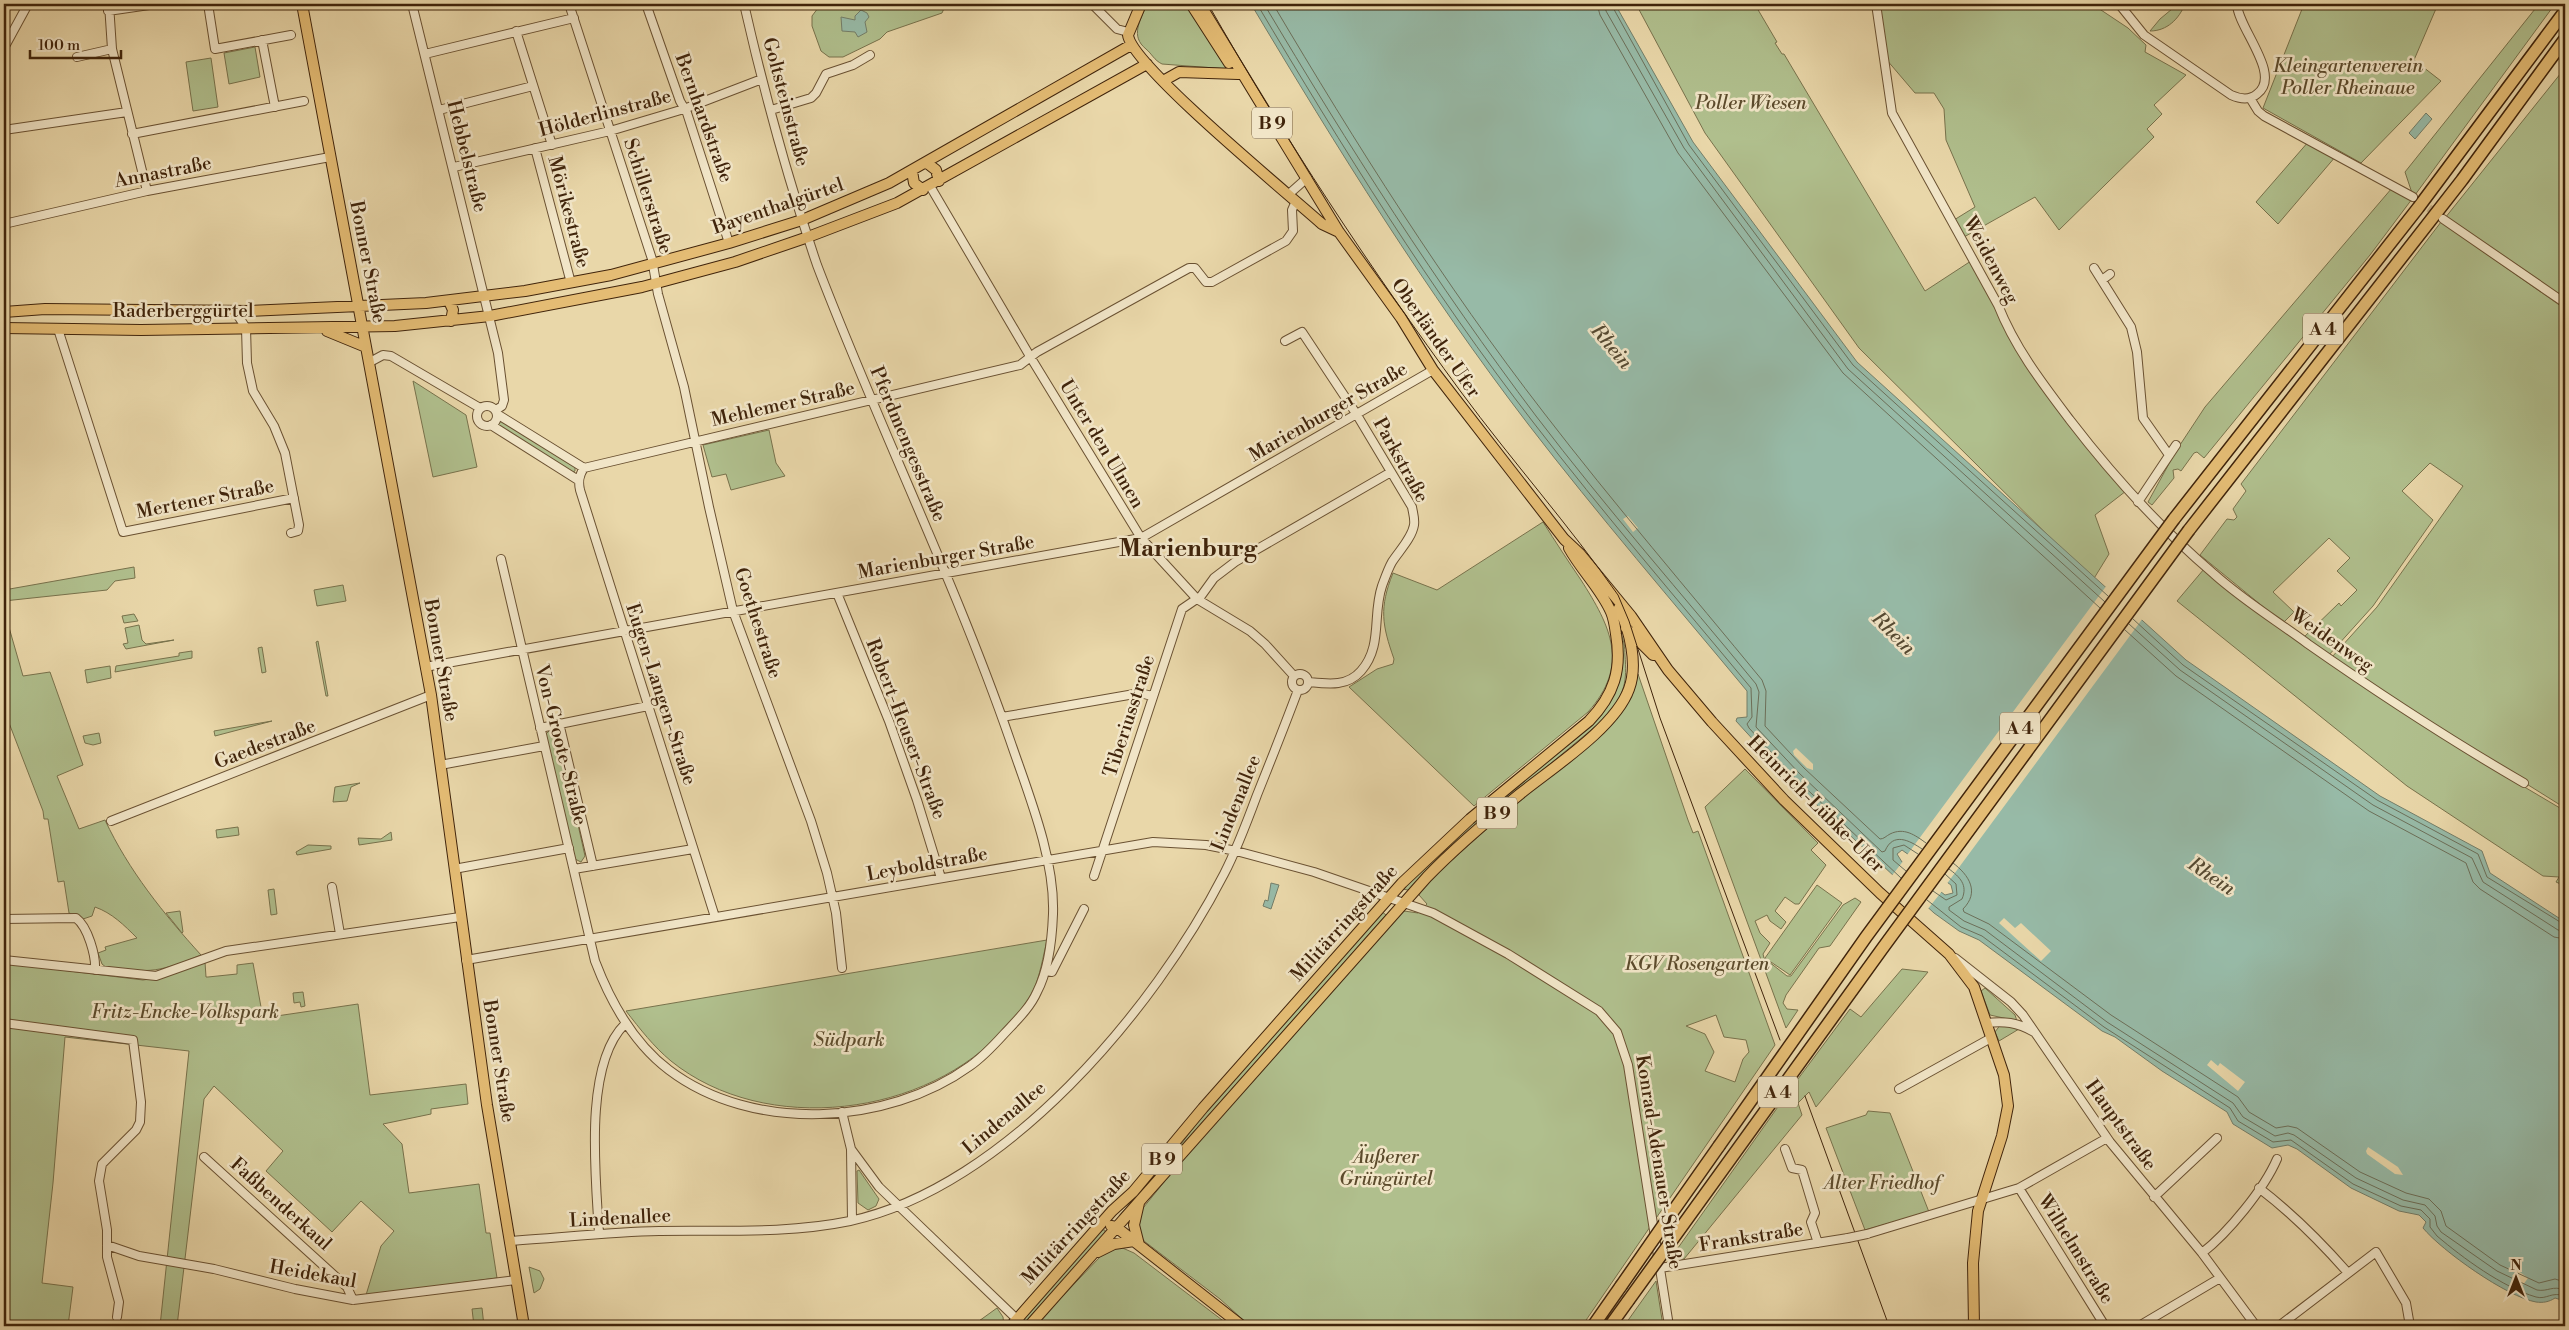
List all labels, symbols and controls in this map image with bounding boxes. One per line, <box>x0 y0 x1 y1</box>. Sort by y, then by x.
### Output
scale bar <box>30 28 121 60</box>
street label: Goltsteinstraße <box>757 35 815 169</box>
text: 100 m <box>38 36 80 55</box>
street label: Bernhardstraße <box>669 49 738 186</box>
park label: Kleingartenverein Poller Rheinaue <box>2273 54 2424 100</box>
street label: Hölderlinstraße <box>536 84 674 142</box>
park label: Poller Wiesen <box>1694 91 1807 115</box>
street label: Hebbelstraße <box>441 97 493 215</box>
road number: B 9 <box>1252 108 1292 138</box>
street label: Schillerstraße <box>618 135 678 257</box>
street label: Annastraße <box>111 151 214 193</box>
street label: Mörikestraße <box>543 153 595 271</box>
street label: Bayenthalgürtel <box>708 172 847 240</box>
street label: Bonner Straße <box>344 198 392 325</box>
street label: Weidenweg <box>1957 211 2024 308</box>
street label: Oberländer Ufer <box>1386 274 1486 402</box>
street label: Raderberggürtel <box>112 299 254 323</box>
road number: A 4 <box>2303 314 2343 344</box>
water label: Rhein <box>1584 318 1638 376</box>
street label: Marienburger Straße <box>1245 357 1411 467</box>
street label: Pferdmengesstraße <box>864 363 952 525</box>
street label: Unter den Ulmen <box>1054 375 1150 513</box>
street label: Mehlemer Straße <box>709 376 857 432</box>
street label: Parkstraße <box>1368 413 1434 507</box>
street label: Mertener Straße <box>134 474 276 524</box>
street label: Marienburger Straße <box>856 530 1036 584</box>
district label: Marienburg <box>1119 534 1259 564</box>
street label: Goethestraße <box>729 564 787 682</box>
street label: Bonner Straße <box>418 596 464 723</box>
street label: Eugen-Langen-Straße <box>620 600 702 788</box>
street label: Weidenweg <box>2285 602 2378 677</box>
water label: Rhein <box>1865 606 1921 662</box>
street label: Robert-Heuser-Straße <box>861 635 951 823</box>
street label: Tiberiusstraße <box>1098 652 1160 780</box>
street label: Von-Groote-Straße <box>529 661 593 828</box>
road number: A 4 <box>2000 712 2040 744</box>
street label: Gaedestraße <box>211 714 319 774</box>
street label: Heinrich-Lübke-Ufer <box>1742 730 1890 878</box>
street label: Lindenallee <box>1206 751 1266 855</box>
road number: B 9 <box>1477 798 1517 828</box>
street label: Leyboldstraße <box>865 842 989 886</box>
water label: Rhein <box>2182 852 2240 902</box>
street label: Militärringstraße <box>1285 860 1403 986</box>
park label: KGV Rosengarten <box>1625 952 1770 976</box>
street label: Bonner Straße <box>477 997 521 1124</box>
park label: Fritz-Encke-Volkspark <box>91 1000 279 1024</box>
park label: Südpark <box>813 1028 885 1052</box>
street label: Konrad-Adenauer-Straße <box>1630 1053 1688 1271</box>
street label: Hauptstraße <box>2080 1075 2162 1175</box>
street label: Lindenallee <box>957 1076 1051 1160</box>
road number: A 4 <box>1758 1076 1798 1108</box>
road number: B 9 <box>1142 1144 1182 1174</box>
park label: Äußerer Grüngürtel <box>1339 1144 1433 1191</box>
street label: Faßbenderkaul <box>225 1152 337 1256</box>
street label: Militärringstraße <box>1016 1164 1136 1290</box>
park label: Alter Friedhof <box>1822 1171 1945 1195</box>
street label: Wilhelmstraße <box>2032 1189 2119 1308</box>
street label: Lindenallee <box>568 1203 672 1233</box>
street label: Frankstraße <box>1697 1217 1805 1257</box>
north arrow <box>2492 1252 2542 1302</box>
street label: Heidekaul <box>268 1255 359 1294</box>
text: N <box>2510 1257 2522 1275</box>

